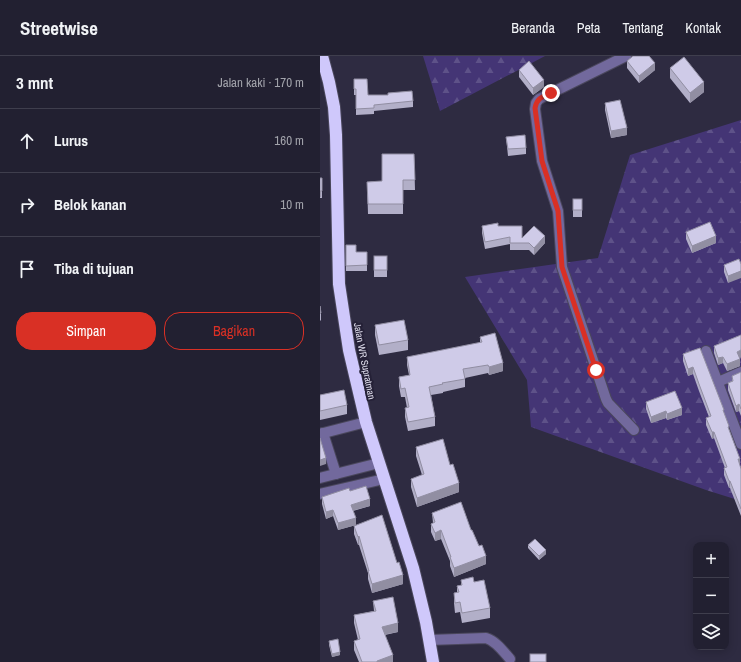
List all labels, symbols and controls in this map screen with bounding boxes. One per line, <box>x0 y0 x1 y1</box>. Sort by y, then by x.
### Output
text: Streetwise <box>20 15 98 41</box>
text: Beranda <box>511 19 555 37</box>
text: Peta <box>577 19 600 37</box>
text: Tentang <box>622 19 663 37</box>
text: Kontak <box>685 19 721 37</box>
text: 3 mnt <box>16 71 53 94</box>
text: Jalan kaki · 170 m <box>217 74 304 91</box>
route end <box>542 84 560 102</box>
icon: ahead <box>16 130 38 152</box>
text: Lurus <box>54 130 88 151</box>
text: 160 m <box>274 132 304 149</box>
icon: right <box>16 194 38 216</box>
text: Belok kanan <box>54 194 126 215</box>
text: 10 m <box>280 196 304 213</box>
icon: arrive <box>16 258 38 280</box>
text: Tiba di tujuan <box>54 258 134 279</box>
button: Simpan <box>16 312 156 350</box>
button: Bagikan <box>164 312 304 350</box>
street label: Jalan WR Supratman <box>351 322 378 401</box>
route start <box>587 361 605 379</box>
map controls <box>693 542 729 650</box>
button: + <box>693 542 729 578</box>
button: − <box>693 578 729 614</box>
button: layers <box>693 614 729 650</box>

